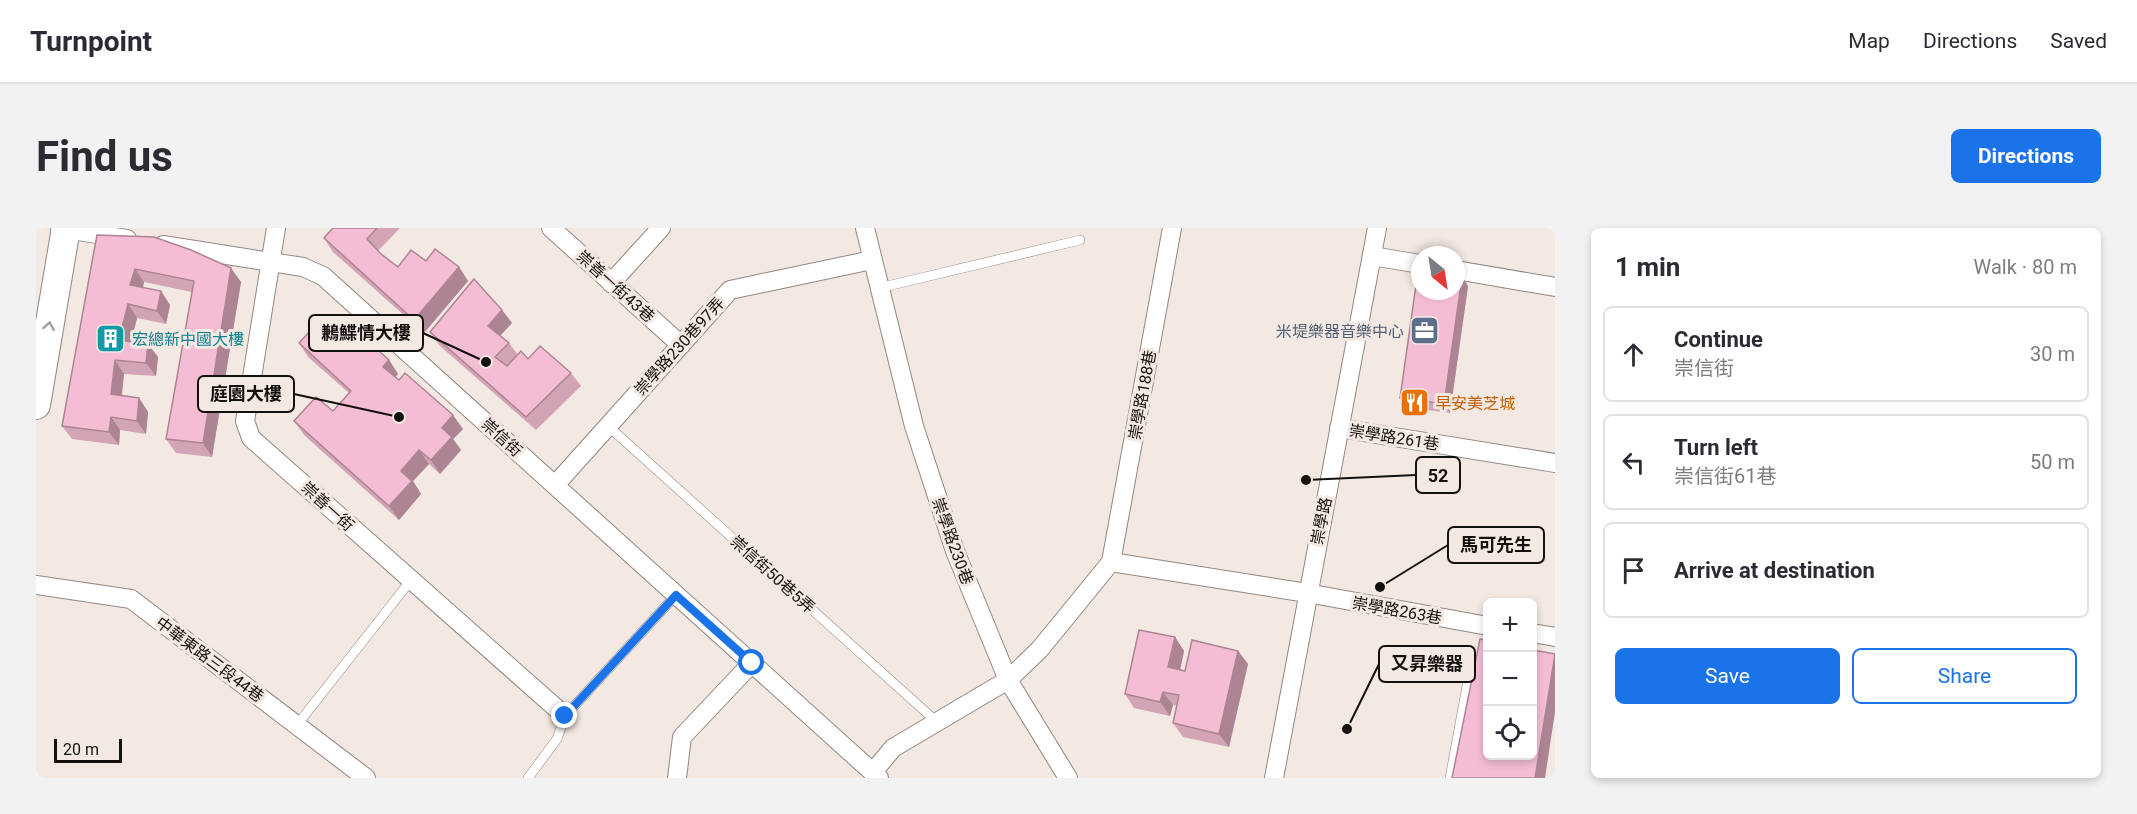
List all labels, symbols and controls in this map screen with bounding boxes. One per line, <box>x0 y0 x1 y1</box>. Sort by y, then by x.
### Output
text: Turnpoint <box>30 25 152 58</box>
text: Map <box>1848 29 1890 53</box>
text: Directions <box>1923 29 2017 53</box>
text: Saved <box>2050 29 2107 53</box>
button: Directions <box>1951 129 2101 183</box>
text: Find us <box>36 132 173 181</box>
north arrow <box>1411 246 1465 300</box>
street label: 崇善一街43巷 <box>573 247 658 326</box>
text: 1 min <box>1615 252 1680 282</box>
text: Walk · 80 m <box>1974 255 2077 279</box>
street label: 崇學路230巷97弄 <box>631 294 728 399</box>
callout: 鶼鰈情大樓 <box>309 315 423 351</box>
office icon: 米堤樂器音樂中心 <box>1409 315 1441 347</box>
one-way arrow <box>43 322 55 331</box>
text: 鶼鰈情大樓 <box>321 322 411 343</box>
place label: 米堤樂器音樂中心 <box>1276 322 1404 341</box>
building icon: 宏總新中國大樓 <box>95 323 127 355</box>
text: Continue <box>1674 327 1763 352</box>
place label: 宏總新中國大樓 <box>132 330 244 349</box>
icon: ahead <box>1617 338 1650 371</box>
text: 30 m <box>2030 342 2075 366</box>
street label: 崇學路188巷 <box>1125 349 1160 442</box>
text: 崇信街 <box>1674 356 1734 380</box>
callout: 庭園大樓 <box>198 376 294 412</box>
text: 庭園大樓 <box>210 383 282 404</box>
restaurant icon: 早安美芝城 <box>1398 387 1430 419</box>
place label: 早安美芝城 <box>1435 394 1515 413</box>
street label: 崇信街 <box>477 414 526 460</box>
street label: 崇學路261巷 <box>1348 421 1440 454</box>
text: Turn left <box>1674 435 1758 460</box>
icon: left <box>1617 446 1650 479</box>
text: 50 m <box>2030 450 2075 474</box>
callout: 52 <box>1416 457 1460 493</box>
text: 崇信街61巷 <box>1674 464 1776 488</box>
text: 52 <box>1428 465 1448 486</box>
street label: 崇善一街 <box>298 478 358 535</box>
street label: 崇學路230巷 <box>928 495 977 587</box>
street label: 崇學路 <box>1308 496 1335 546</box>
callout: 馬可先生 <box>1448 527 1544 563</box>
street label: 崇信街50巷5弄 <box>727 532 819 617</box>
text: 馬可先生 <box>1460 534 1532 555</box>
icon: arrive <box>1617 554 1650 587</box>
text: Arrive at destination <box>1674 558 1875 583</box>
street label: 崇學路263巷 <box>1350 593 1443 628</box>
map controls <box>1483 598 1537 760</box>
button: + <box>1483 598 1537 652</box>
street label: 中華東路三段44巷 <box>152 613 267 706</box>
callout: 又昇樂器 <box>1379 646 1475 682</box>
button: Save <box>1615 648 1840 704</box>
button: Share <box>1852 648 2077 704</box>
route start <box>738 649 764 675</box>
button: − <box>1483 652 1537 706</box>
text: 又昇樂器 <box>1391 653 1463 674</box>
route end <box>551 702 577 728</box>
button: locate <box>1483 706 1537 760</box>
scale bar <box>54 736 122 764</box>
text: 20 m <box>63 740 99 759</box>

